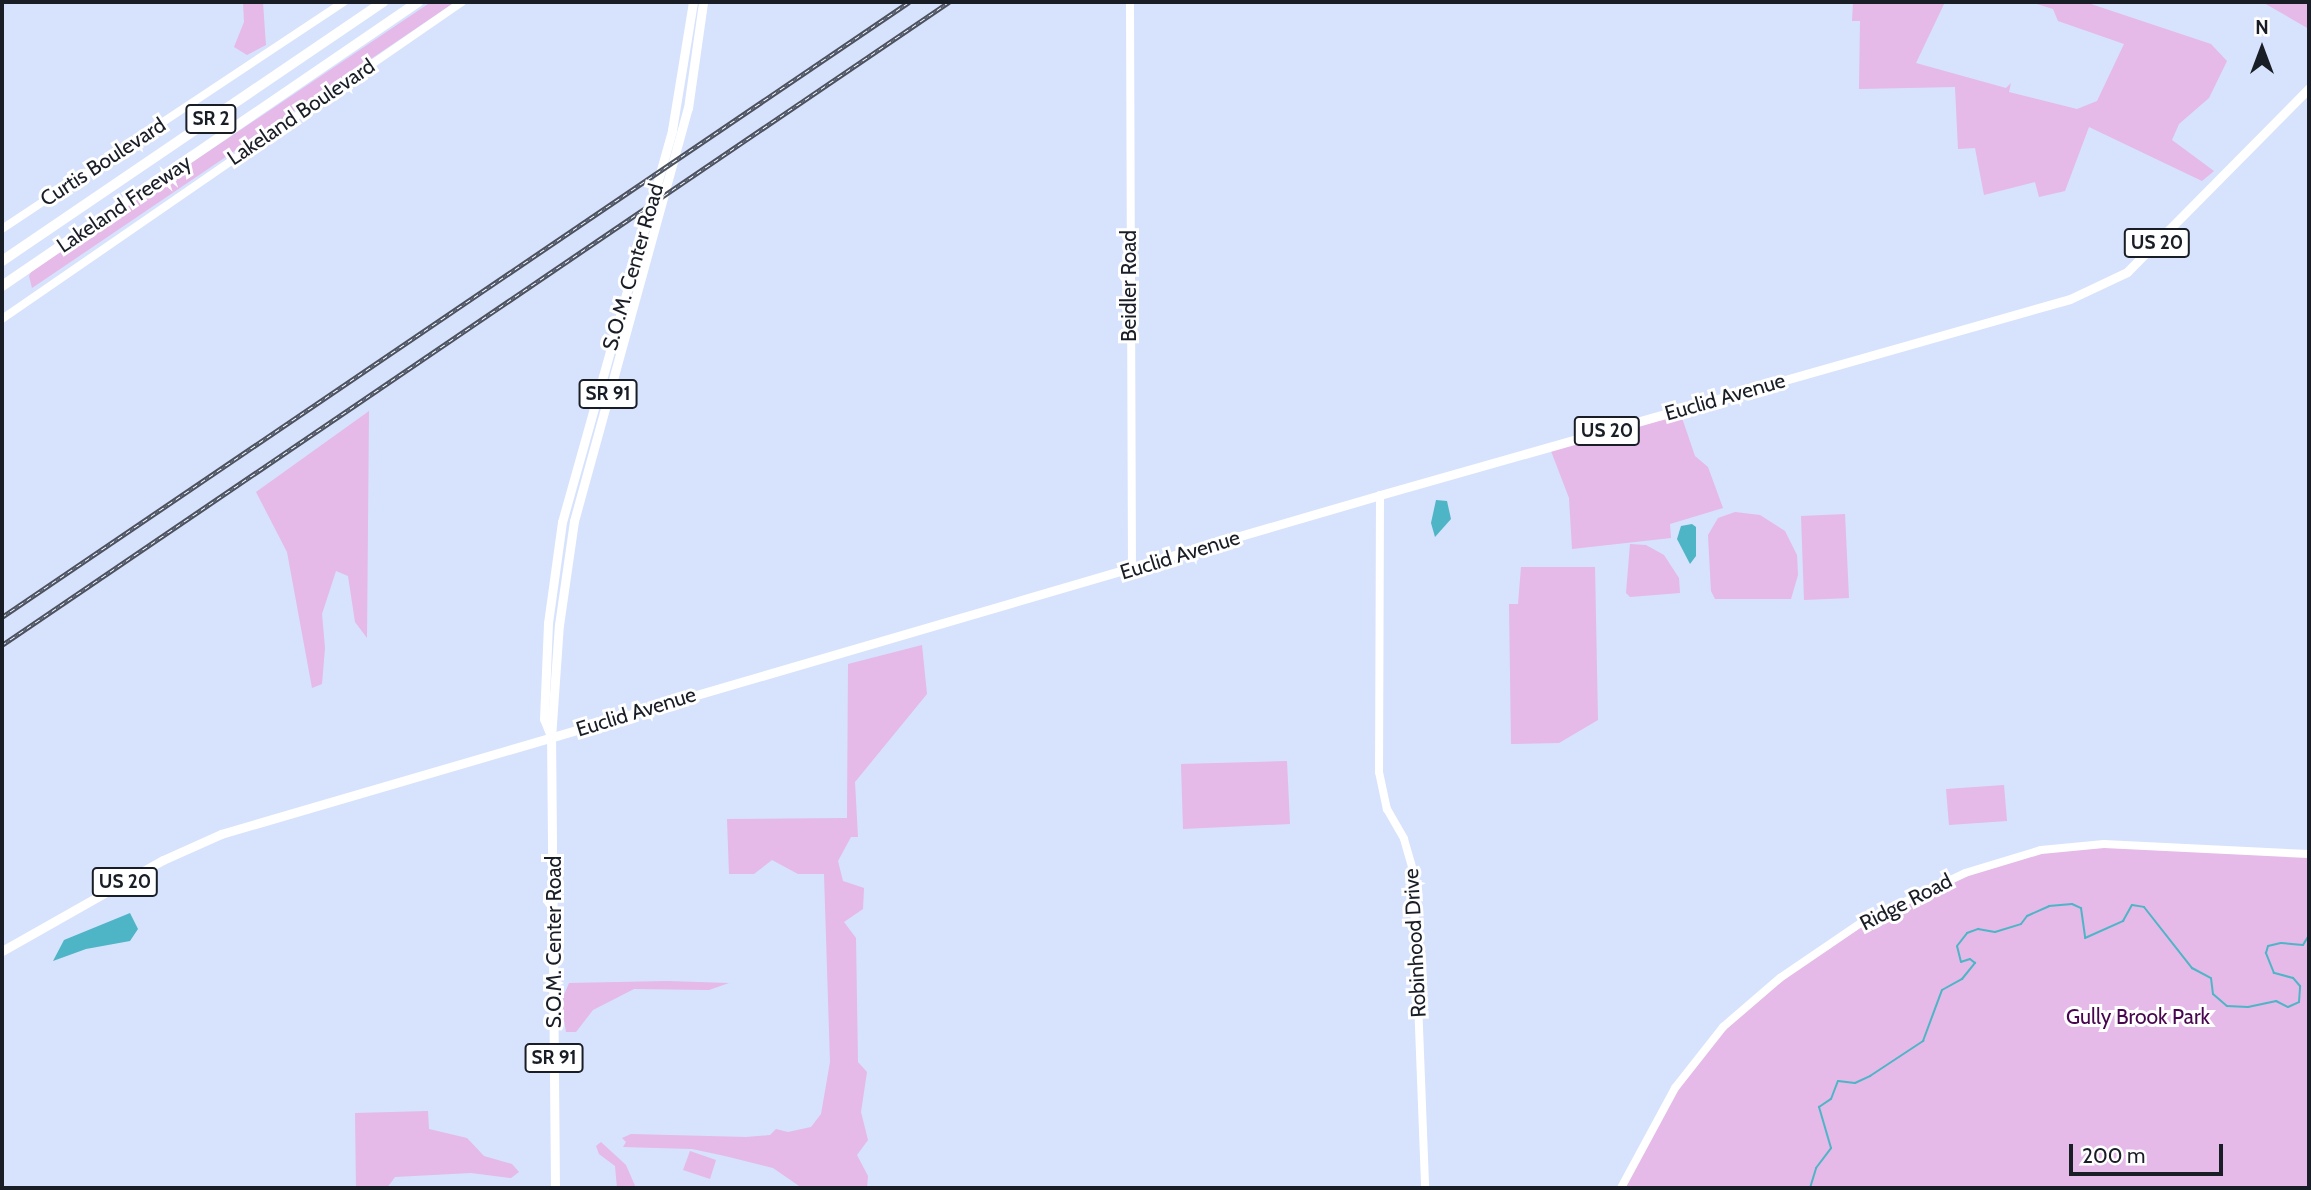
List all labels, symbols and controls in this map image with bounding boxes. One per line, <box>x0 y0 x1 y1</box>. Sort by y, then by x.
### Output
north arrow <box>2227 14 2297 84</box>
text: N <box>2255 16 2269 39</box>
street label: Lakeland Boulevard <box>223 53 379 171</box>
road number: SR 2 <box>185 104 237 134</box>
street label: Curtis Boulevard <box>36 112 170 212</box>
street label: Lakeland Freeway <box>52 150 196 258</box>
street label: S.O.M. Center Road <box>597 181 669 353</box>
road number: US 20 <box>2124 228 2190 258</box>
street label: Beidler Road <box>1116 230 1142 342</box>
street label: Euclid Avenue <box>1662 368 1788 426</box>
road number: SR 91 <box>578 378 638 410</box>
road number: US 20 <box>1574 416 1640 446</box>
street label: Euclid Avenue <box>1117 525 1243 585</box>
street label: Euclid Avenue <box>573 682 699 742</box>
street label: S.O.M. Center Road <box>541 856 567 1028</box>
road number: US 20 <box>92 866 158 898</box>
street label: Robinhood Drive <box>1399 868 1431 1018</box>
street label: Ridge Road <box>1856 868 1956 936</box>
park label: Gully Brook Park <box>2066 1004 2210 1030</box>
road number: SR 91 <box>524 1042 584 1074</box>
scale bar <box>2073 1130 2227 1174</box>
text: 200 m <box>2082 1143 2145 1168</box>

